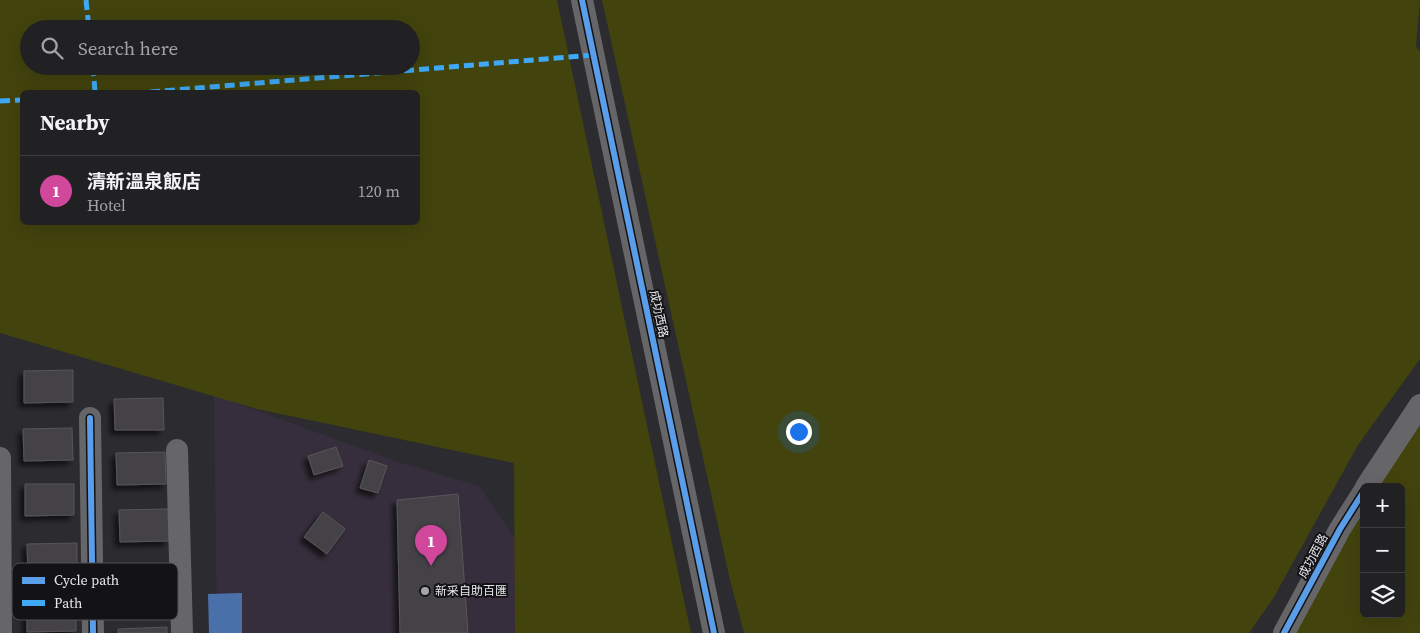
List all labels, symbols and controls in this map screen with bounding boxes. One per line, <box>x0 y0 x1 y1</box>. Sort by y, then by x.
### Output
search box <box>20 20 420 75</box>
icon: search <box>38 34 66 62</box>
text: Search here <box>78 35 178 61</box>
text: Nearby <box>40 108 110 137</box>
text: 清新溫泉飯店 <box>87 168 201 194</box>
text: 1 <box>52 180 60 202</box>
text: 120 m <box>358 180 400 202</box>
text: Hotel <box>87 194 126 216</box>
street label: 成功西路 <box>646 289 672 339</box>
your location <box>786 419 812 445</box>
map controls <box>1360 483 1405 618</box>
button: + <box>1360 483 1405 528</box>
pin: 1 <box>415 525 447 566</box>
button: − <box>1360 528 1405 573</box>
street label: 成功西路 <box>1295 531 1331 581</box>
legend <box>12 563 178 620</box>
text: Cycle path <box>54 570 119 590</box>
button: layers <box>1360 573 1405 618</box>
place label: 新采自助百匯 <box>435 583 507 599</box>
marker: 新采自助百匯 <box>419 585 431 597</box>
text: Path <box>54 593 82 613</box>

